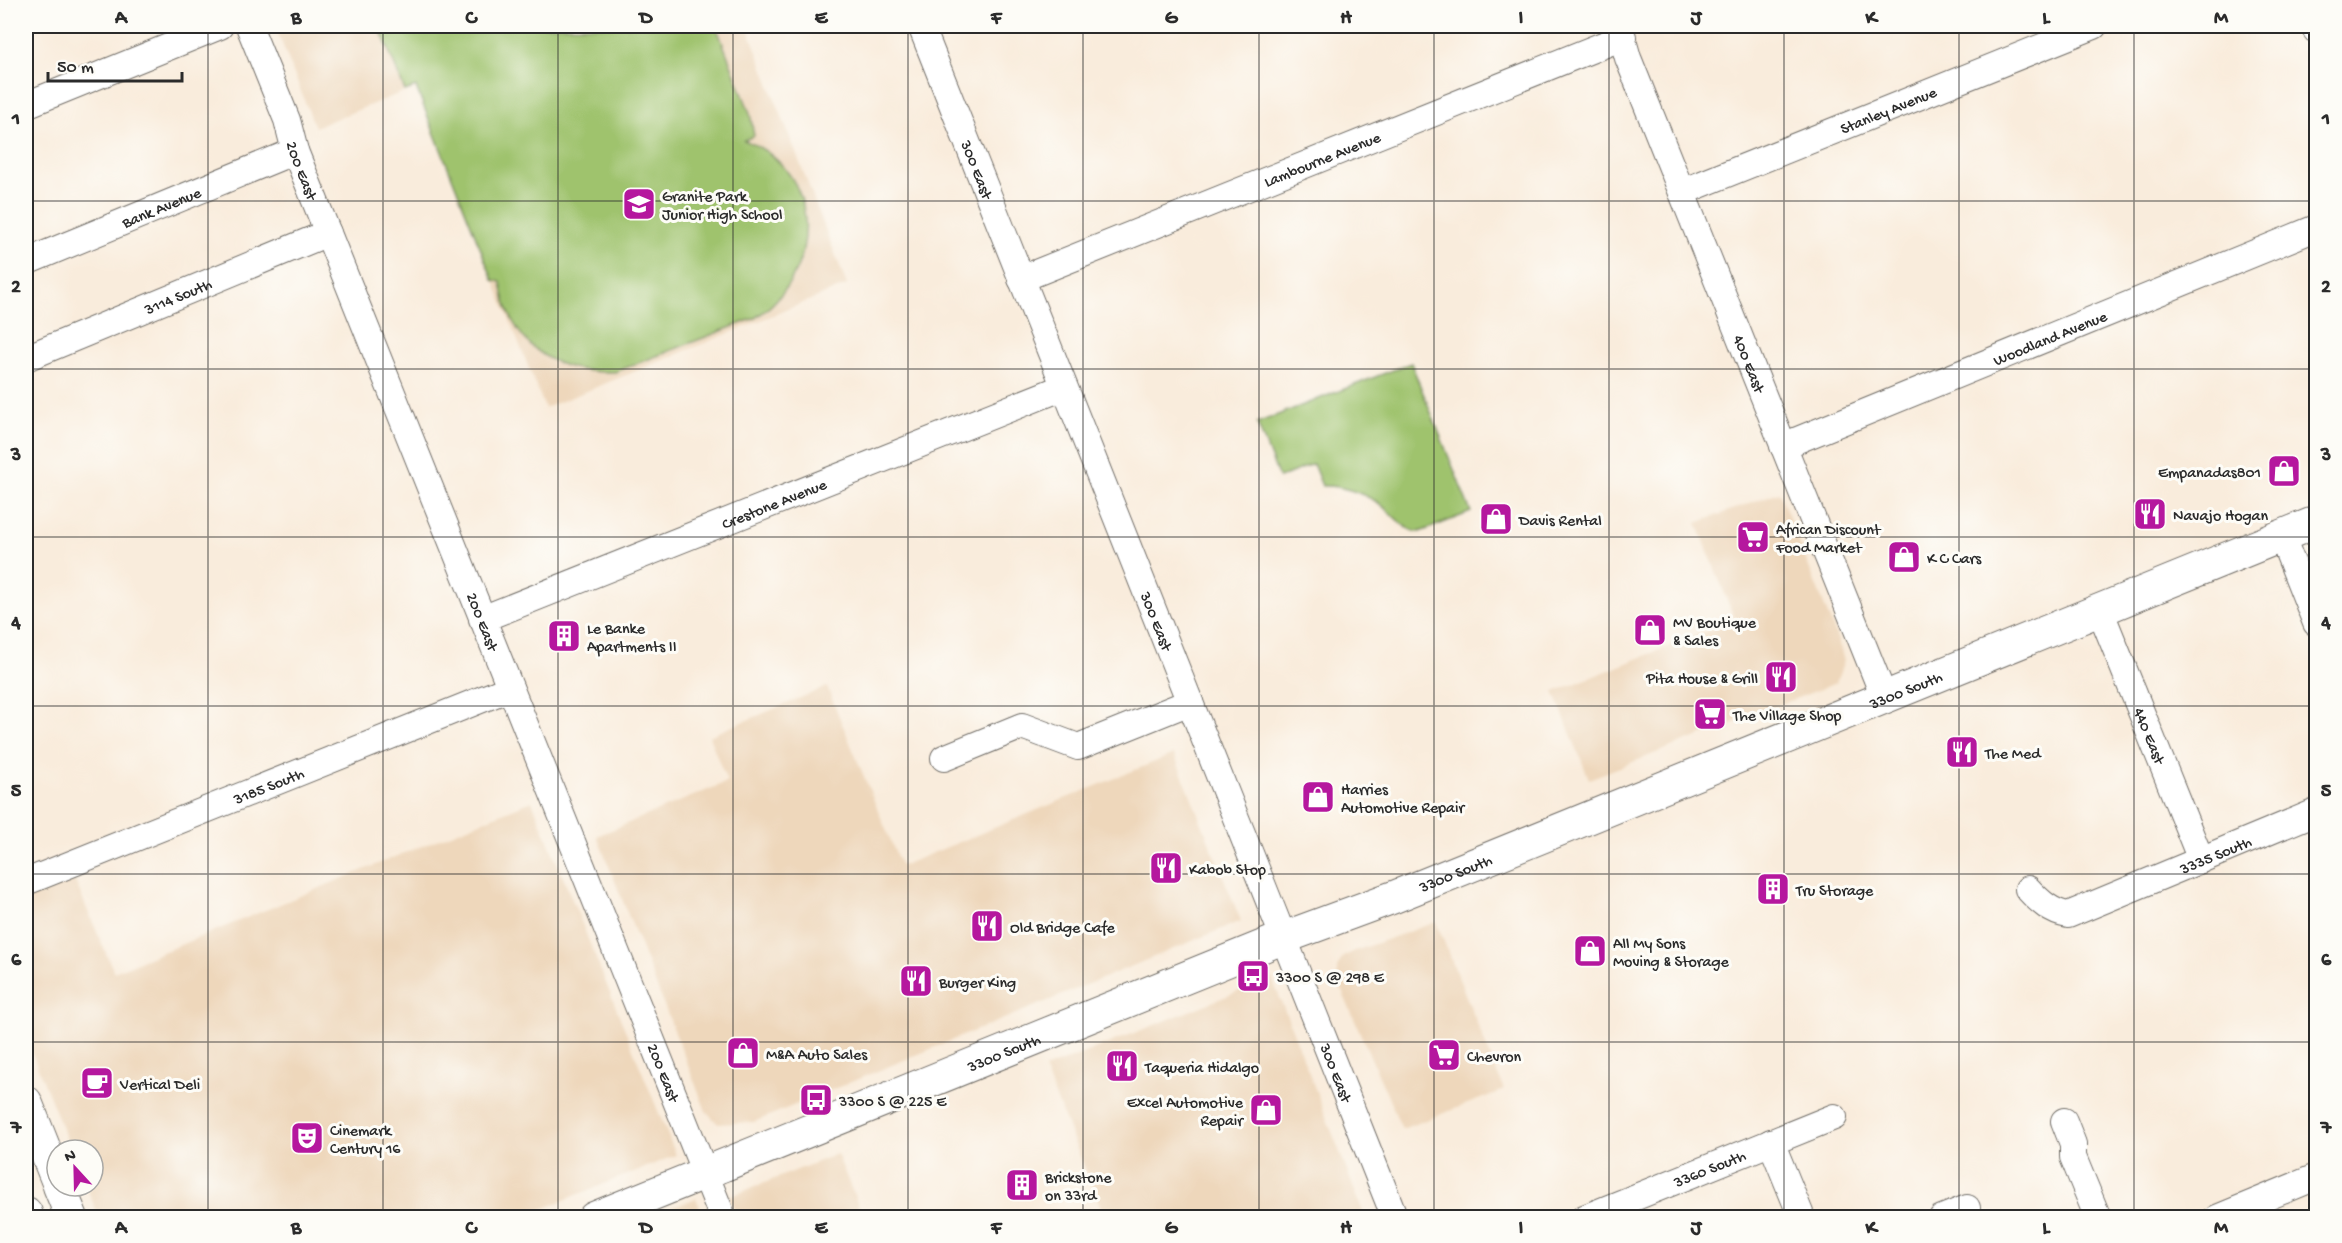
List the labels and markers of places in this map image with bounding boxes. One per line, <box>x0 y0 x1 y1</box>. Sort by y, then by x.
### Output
school or university icon: Granite Park Junior High School <box>621 186 657 222</box>
place label: Granite Park Junior High School <box>662 189 782 226</box>
shop icon: Empanadas801 <box>2266 453 2302 489</box>
place label: Empanadas801 <box>2158 465 2261 484</box>
restaurant icon: Navajo Hogan <box>2132 496 2168 532</box>
shop icon: Davis Rental <box>1478 501 1514 537</box>
place label: Navajo Hogan <box>2173 508 2268 527</box>
place label: Davis Rental <box>1518 513 1602 532</box>
supermarket icon: African Discount Food Market <box>1735 519 1771 555</box>
place label: African Discount Food Market <box>1775 522 1882 559</box>
shop icon: K C Cars <box>1886 539 1922 575</box>
place label: K C Cars <box>1927 551 1982 570</box>
shop icon: MV Boutique & Sales <box>1632 612 1668 648</box>
place label: MV Boutique & Sales <box>1673 615 1757 652</box>
building icon: Le Banke Apartments II <box>546 618 582 654</box>
place label: Le Banke Apartments II <box>587 621 677 658</box>
restaurant icon: Pita House & Grill <box>1763 659 1799 695</box>
place label: Pita House & Grill <box>1645 671 1758 690</box>
supermarket icon: The Village Shop <box>1692 696 1728 732</box>
place label: The Village Shop <box>1732 708 1842 727</box>
restaurant icon: The Med <box>1944 734 1980 770</box>
place label: The Med <box>1984 746 2042 765</box>
shop icon: Harries Automotive Repair <box>1300 779 1336 815</box>
place label: Harries Automotive Repair <box>1341 782 1465 819</box>
restaurant icon: Kabob Stop <box>1148 850 1184 886</box>
place label: Kabob Stop <box>1189 862 1266 881</box>
building icon: Tru Storage <box>1755 871 1791 907</box>
place label: Tru Storage <box>1795 883 1874 902</box>
restaurant icon: Old Bridge Cafe <box>969 908 1005 944</box>
place label: Old Bridge Cafe <box>1010 920 1116 939</box>
shop icon: All My Sons Moving & Storage <box>1572 933 1608 969</box>
place label: All My Sons Moving & Storage <box>1613 936 1729 973</box>
bus stop icon: 3300 S @ 298 E <box>1235 958 1271 994</box>
restaurant icon: Burger King <box>898 963 934 999</box>
place label: 3300 S @ 298 E <box>1275 970 1385 989</box>
place label: Burger King <box>938 975 1016 994</box>
shop icon: M&A Auto Sales <box>725 1035 761 1071</box>
supermarket icon: Chevron <box>1426 1037 1462 1073</box>
place label: M&A Auto Sales <box>766 1047 868 1066</box>
restaurant icon: Taqueria Hidalgo <box>1104 1048 1140 1084</box>
place label: Chevron <box>1467 1049 1522 1068</box>
place label: Taqueria Hidalgo <box>1144 1060 1259 1079</box>
cafe icon: Vertical Deli <box>79 1065 115 1101</box>
place label: Vertical Deli <box>119 1077 200 1096</box>
bus stop icon: 3300 S @ 225 E <box>798 1082 834 1118</box>
shop icon: Excel Automotive Repair <box>1248 1092 1284 1128</box>
place label: 3300 S @ 225 E <box>838 1094 947 1113</box>
place label: Excel Automotive Repair <box>1127 1095 1244 1132</box>
theatre icon: Cinemark Century 16 <box>289 1120 325 1156</box>
place label: Cinemark Century 16 <box>330 1123 401 1160</box>
building icon: Brickstone on 33rd <box>1004 1167 1040 1203</box>
place label: Brickstone on 33rd <box>1044 1170 1112 1207</box>

